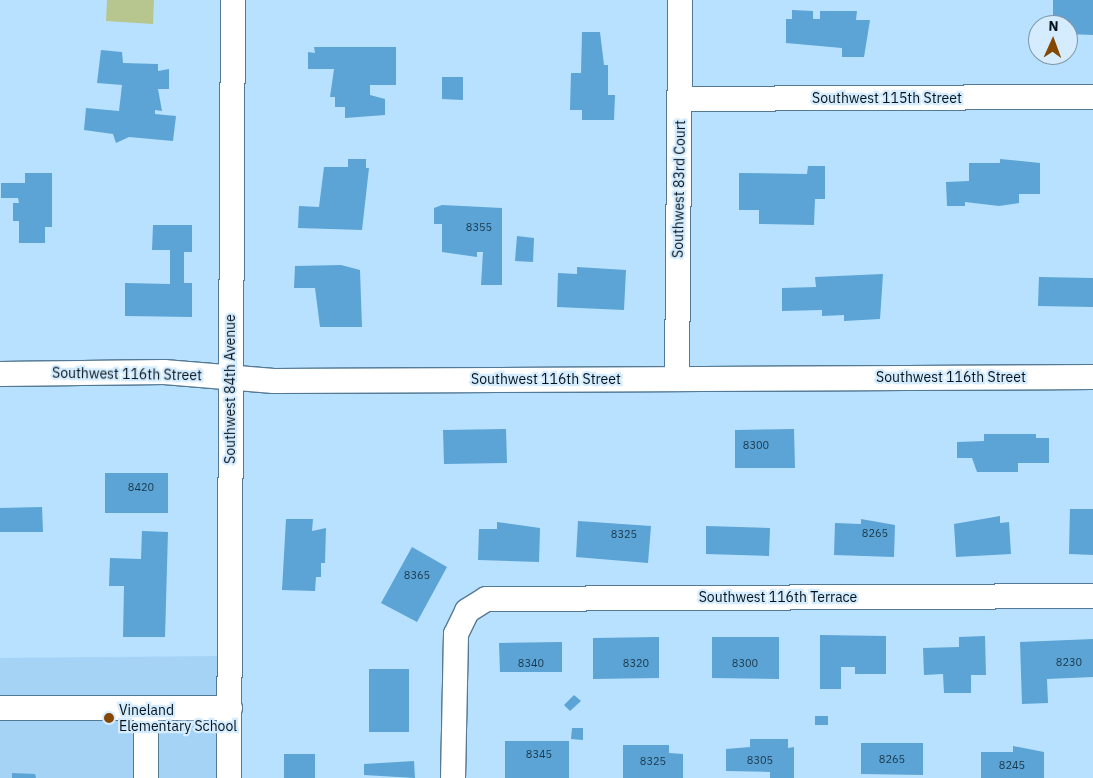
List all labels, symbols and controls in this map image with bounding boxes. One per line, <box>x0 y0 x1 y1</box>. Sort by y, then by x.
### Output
north arrow <box>1028 15 1078 65</box>
text: N <box>1048 17 1059 35</box>
street label: Southwest 115th Street <box>812 90 962 106</box>
street label: Southwest 83rd Court <box>669 120 689 258</box>
house number: 8355 <box>466 220 492 234</box>
street label: Southwest 84th Avenue <box>222 314 238 464</box>
street label: Southwest 116th Street <box>52 364 202 384</box>
street label: Southwest 116th Street <box>876 369 1026 385</box>
street label: Southwest 116th Street <box>471 371 621 387</box>
house number: 8300 <box>743 438 769 452</box>
house number: 8420 <box>128 480 154 494</box>
house number: 8265 <box>862 526 888 540</box>
house number: 8325 <box>611 527 637 541</box>
house number: 8365 <box>404 568 430 582</box>
street label: Southwest 116th Terrace <box>699 589 857 605</box>
house number: 8230 <box>1056 655 1082 669</box>
house number: 8340 <box>518 656 544 670</box>
house number: 8320 <box>623 656 649 670</box>
house number: 8300 <box>732 656 758 670</box>
place label: Vineland Elementary School <box>119 702 237 734</box>
marker: Vineland Elementary School <box>103 712 115 724</box>
house number: 8345 <box>526 747 552 761</box>
house number: 8265 <box>879 752 905 766</box>
house number: 8305 <box>747 753 773 767</box>
house number: 8325 <box>640 754 666 768</box>
house number: 8245 <box>999 758 1025 772</box>

